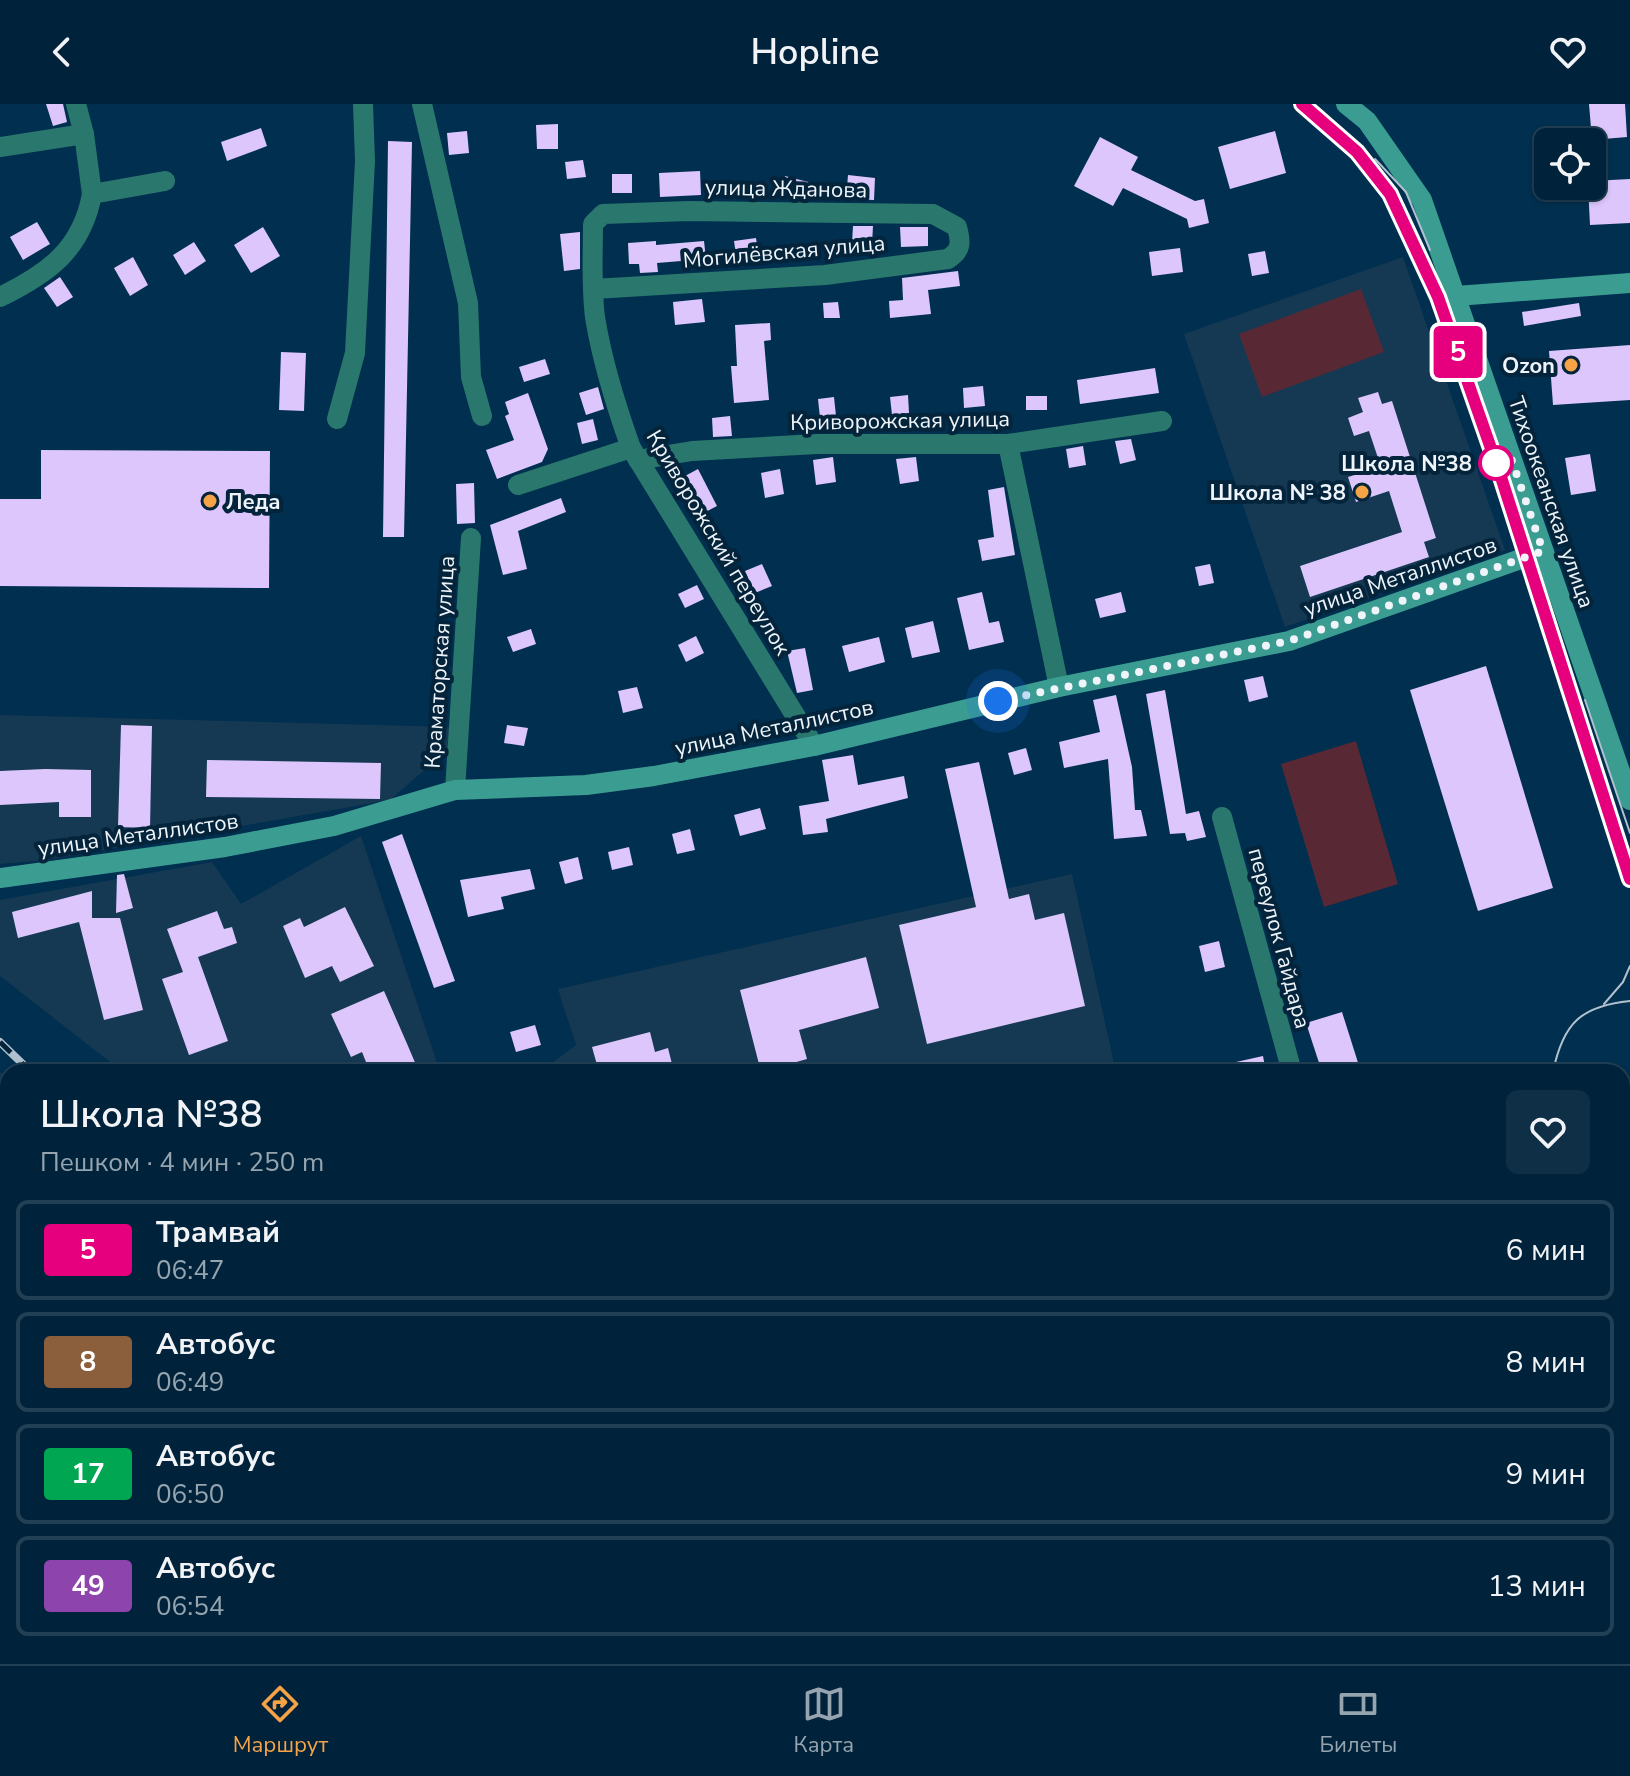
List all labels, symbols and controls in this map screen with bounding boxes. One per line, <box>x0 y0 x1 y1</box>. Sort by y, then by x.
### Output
text: Hopline <box>750 28 880 77</box>
icon: back <box>40 30 84 74</box>
icon: heart <box>1546 30 1590 74</box>
map controls <box>1534 128 1606 200</box>
button: locate <box>1534 128 1606 200</box>
street label: улица Жданова <box>705 173 867 205</box>
street label: Могилёвская улица <box>682 228 887 276</box>
line badge: 5 <box>1432 326 1484 378</box>
text: 5 <box>1450 333 1466 371</box>
place label: Ozon <box>1502 351 1555 381</box>
marker: Ozon <box>1562 356 1580 374</box>
street label: Тихоокеанская улица <box>1501 393 1601 612</box>
street label: Криворожская улица <box>790 404 1010 438</box>
street label: Криворожский переулок <box>639 424 798 661</box>
marker: Школа №38 <box>1479 446 1513 480</box>
place label: Школа №38 <box>1341 449 1472 479</box>
place label: Школа № 38 <box>1209 478 1346 508</box>
marker: Школа № 38 <box>1353 483 1371 501</box>
place label: Леда <box>226 487 281 517</box>
marker: Леда <box>201 492 219 510</box>
street label: улица Металлистов <box>1300 530 1501 624</box>
street label: Краматорская улица <box>418 555 462 770</box>
your location <box>978 681 1018 721</box>
street label: улица Металлистов <box>672 692 876 764</box>
street label: улица Металлистов <box>36 806 240 864</box>
street label: переулок Гайдара <box>1240 844 1318 1032</box>
text: Школа №38 <box>40 1089 263 1140</box>
button: heart <box>1506 1090 1590 1174</box>
text: Пешком · 4 мин · 250 m <box>40 1145 324 1180</box>
text: Трамвай <box>156 1212 280 1253</box>
text: 6 мин <box>1505 1230 1586 1271</box>
text: 5 <box>80 1231 96 1269</box>
text: 06:47 <box>156 1253 224 1288</box>
text: Автобус <box>156 1324 275 1365</box>
text: 8 мин <box>1505 1342 1586 1383</box>
text: 8 <box>80 1343 96 1381</box>
text: 06:49 <box>156 1365 224 1400</box>
text: Автобус <box>156 1436 275 1477</box>
text: 9 мин <box>1505 1454 1586 1495</box>
text: 17 <box>71 1455 105 1493</box>
text: 06:50 <box>156 1477 224 1512</box>
text: Автобус <box>156 1548 275 1589</box>
text: 13 мин <box>1487 1566 1586 1607</box>
text: 49 <box>71 1567 105 1605</box>
text: 06:54 <box>156 1589 224 1624</box>
tab: Маршрут <box>233 1682 328 1760</box>
tab: Карта <box>794 1682 854 1760</box>
tab: Билеты <box>1320 1682 1397 1760</box>

